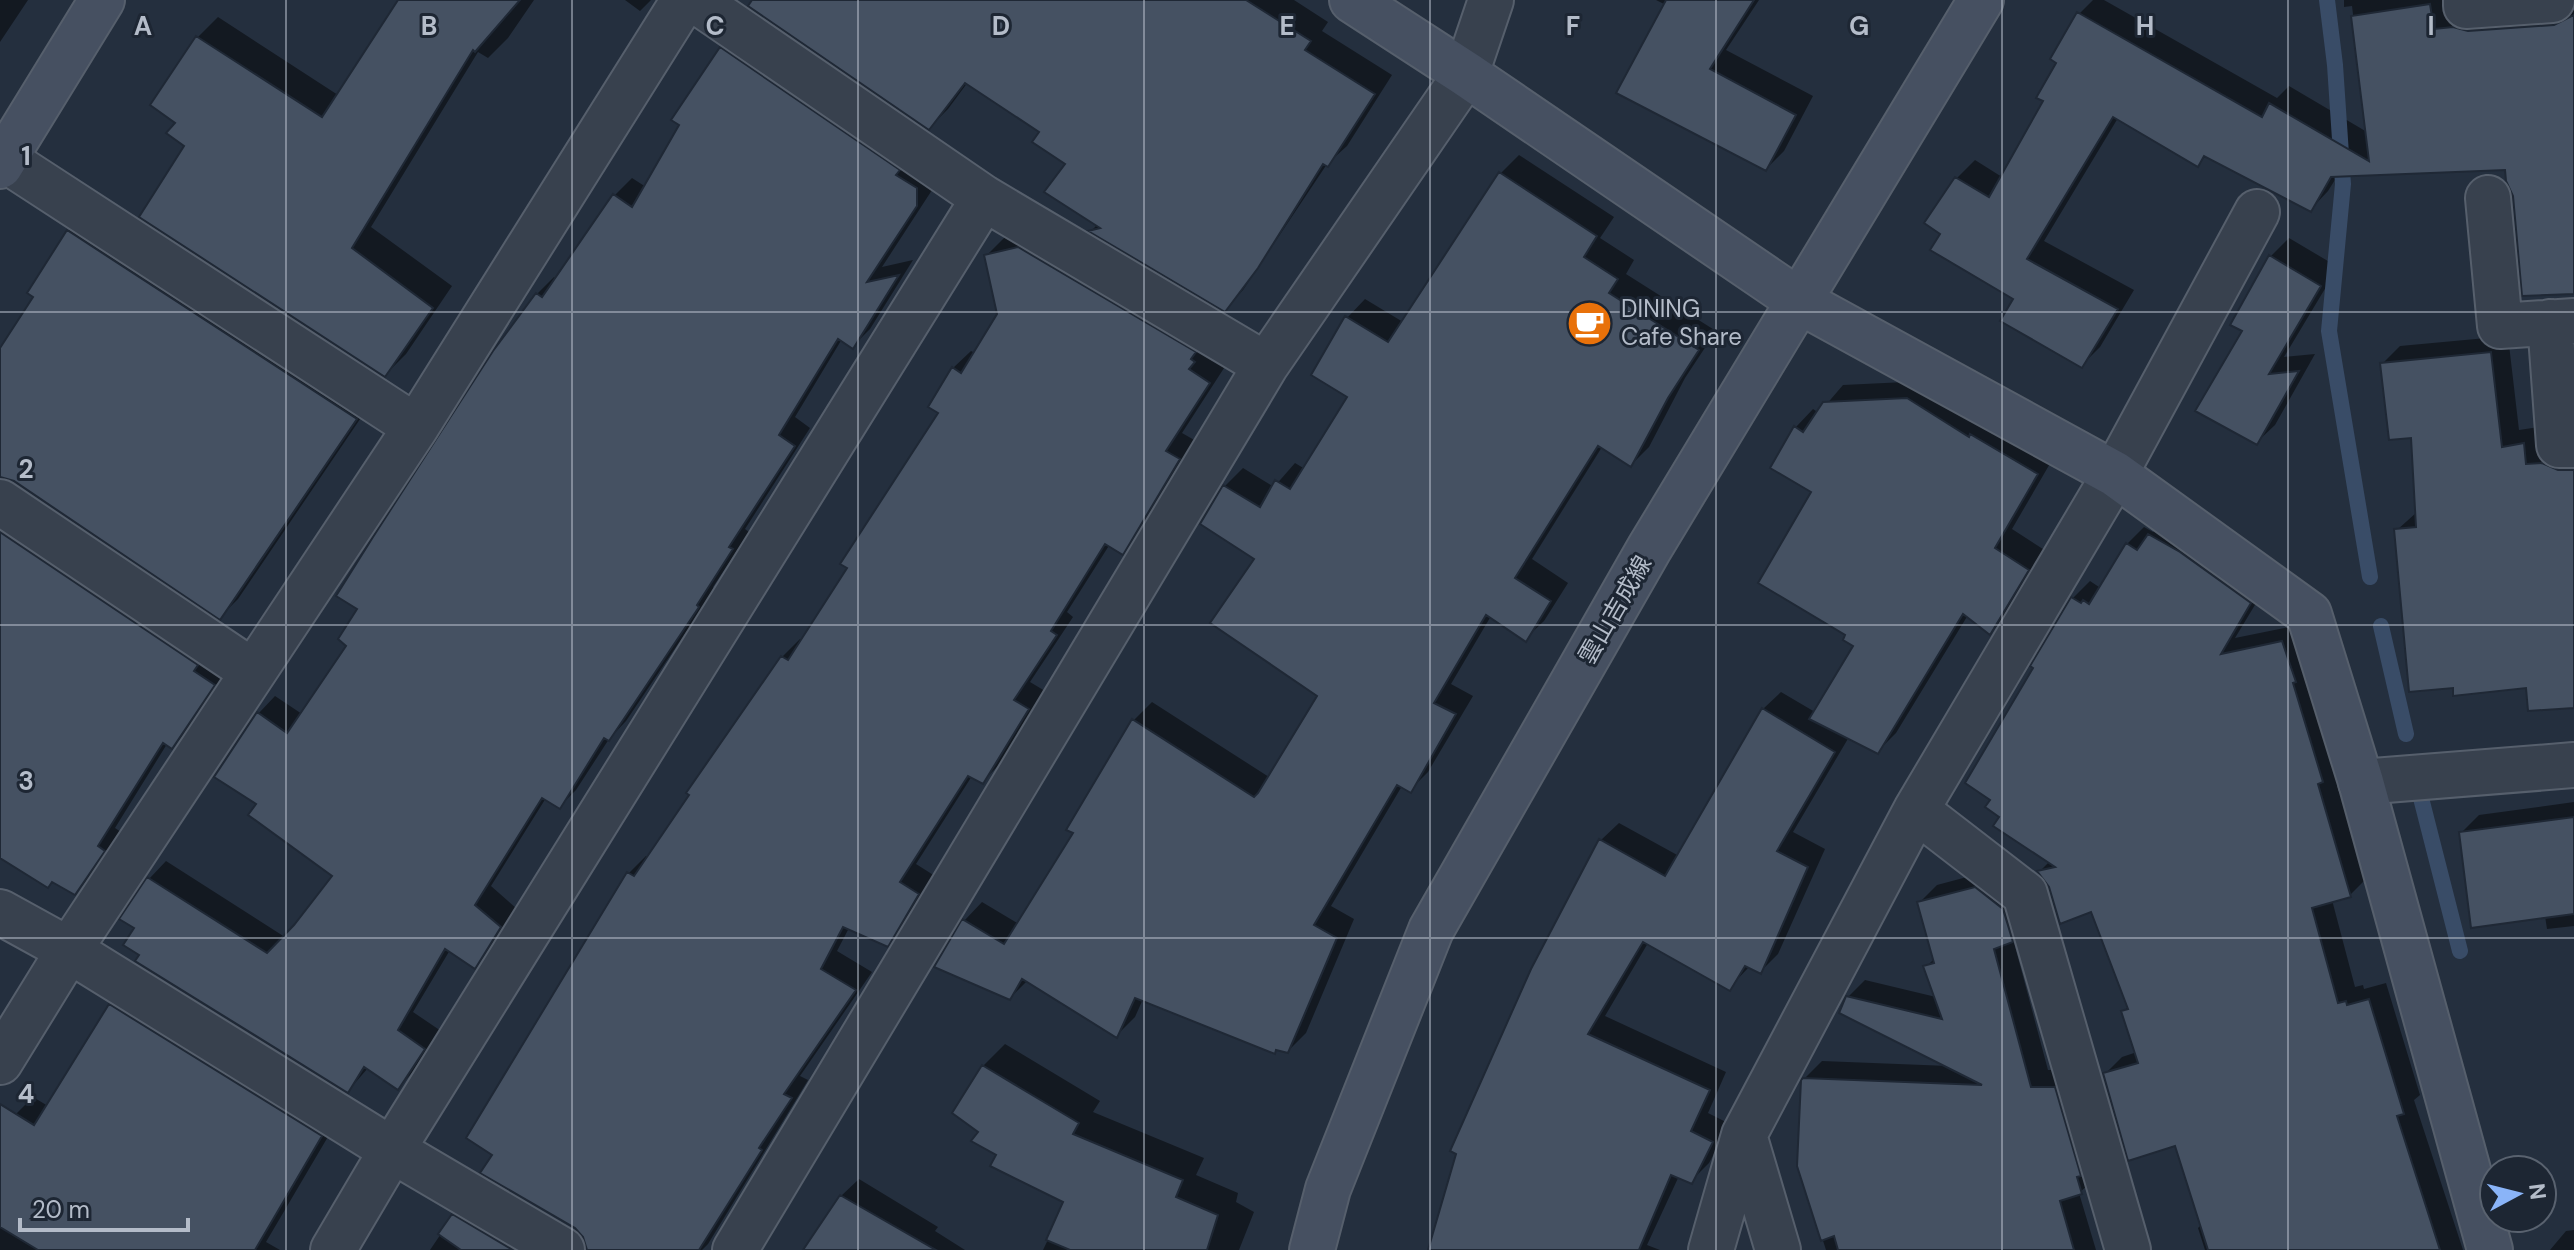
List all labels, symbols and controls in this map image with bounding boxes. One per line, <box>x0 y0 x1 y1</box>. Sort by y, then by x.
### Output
text: A <box>134 9 152 43</box>
text: B <box>421 9 437 43</box>
text: C <box>705 9 725 43</box>
text: D <box>992 9 1010 43</box>
text: E <box>1279 9 1295 43</box>
text: F <box>1566 9 1580 43</box>
text: G <box>1849 9 1869 43</box>
text: H <box>2136 9 2154 43</box>
text: I <box>2427 9 2435 43</box>
text: 1 <box>21 139 31 173</box>
place label: DINING Cafe Share <box>1621 293 1742 352</box>
cafe icon: DINING Cafe Share <box>1566 299 1614 347</box>
text: 2 <box>18 452 34 486</box>
street label: 雲山吉成線 <box>1571 550 1658 669</box>
text: 3 <box>18 764 34 798</box>
text: 4 <box>18 1077 34 1111</box>
north arrow <box>2478 1154 2558 1234</box>
scale bar <box>20 1182 188 1232</box>
text: N <box>2522 1182 2553 1201</box>
text: 20 m <box>32 1194 90 1225</box>

